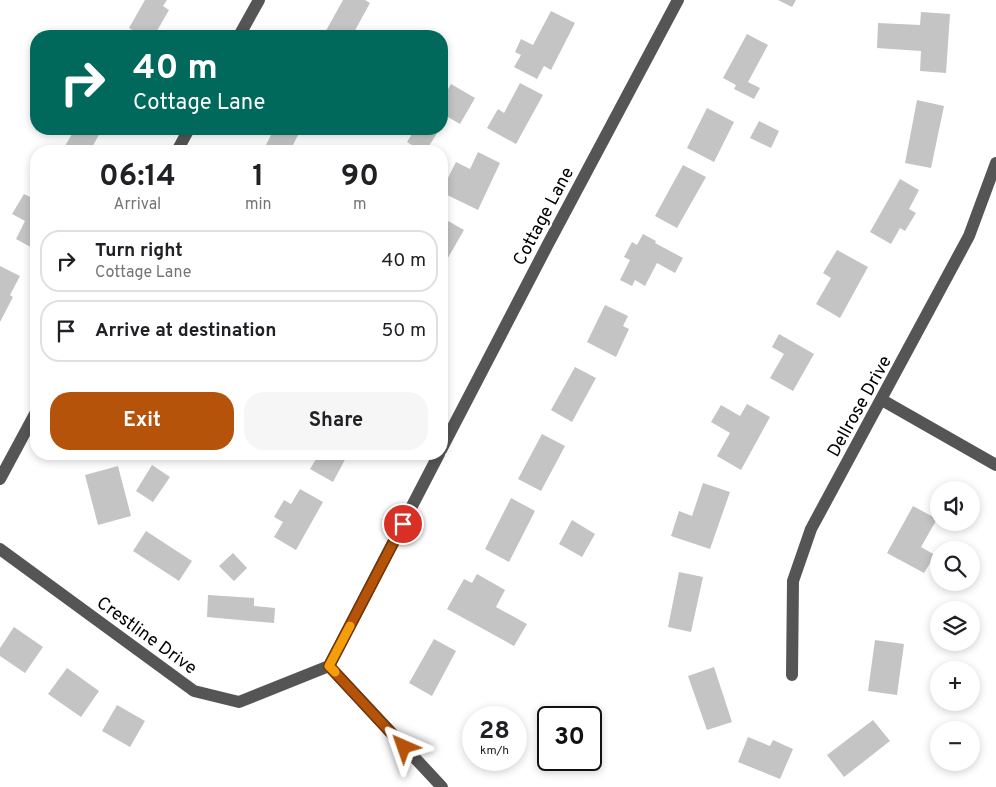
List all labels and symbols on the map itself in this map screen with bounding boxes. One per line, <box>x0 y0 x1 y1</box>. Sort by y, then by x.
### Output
street label: Cottage Lane <box>509 163 580 270</box>
street label: Dellrose Drive <box>823 352 898 461</box>
pin <box>382 503 424 545</box>
street label: Crestline Drive <box>91 592 201 680</box>
speed limit sign: 30 <box>537 706 602 771</box>
position arrow <box>377 720 429 772</box>

